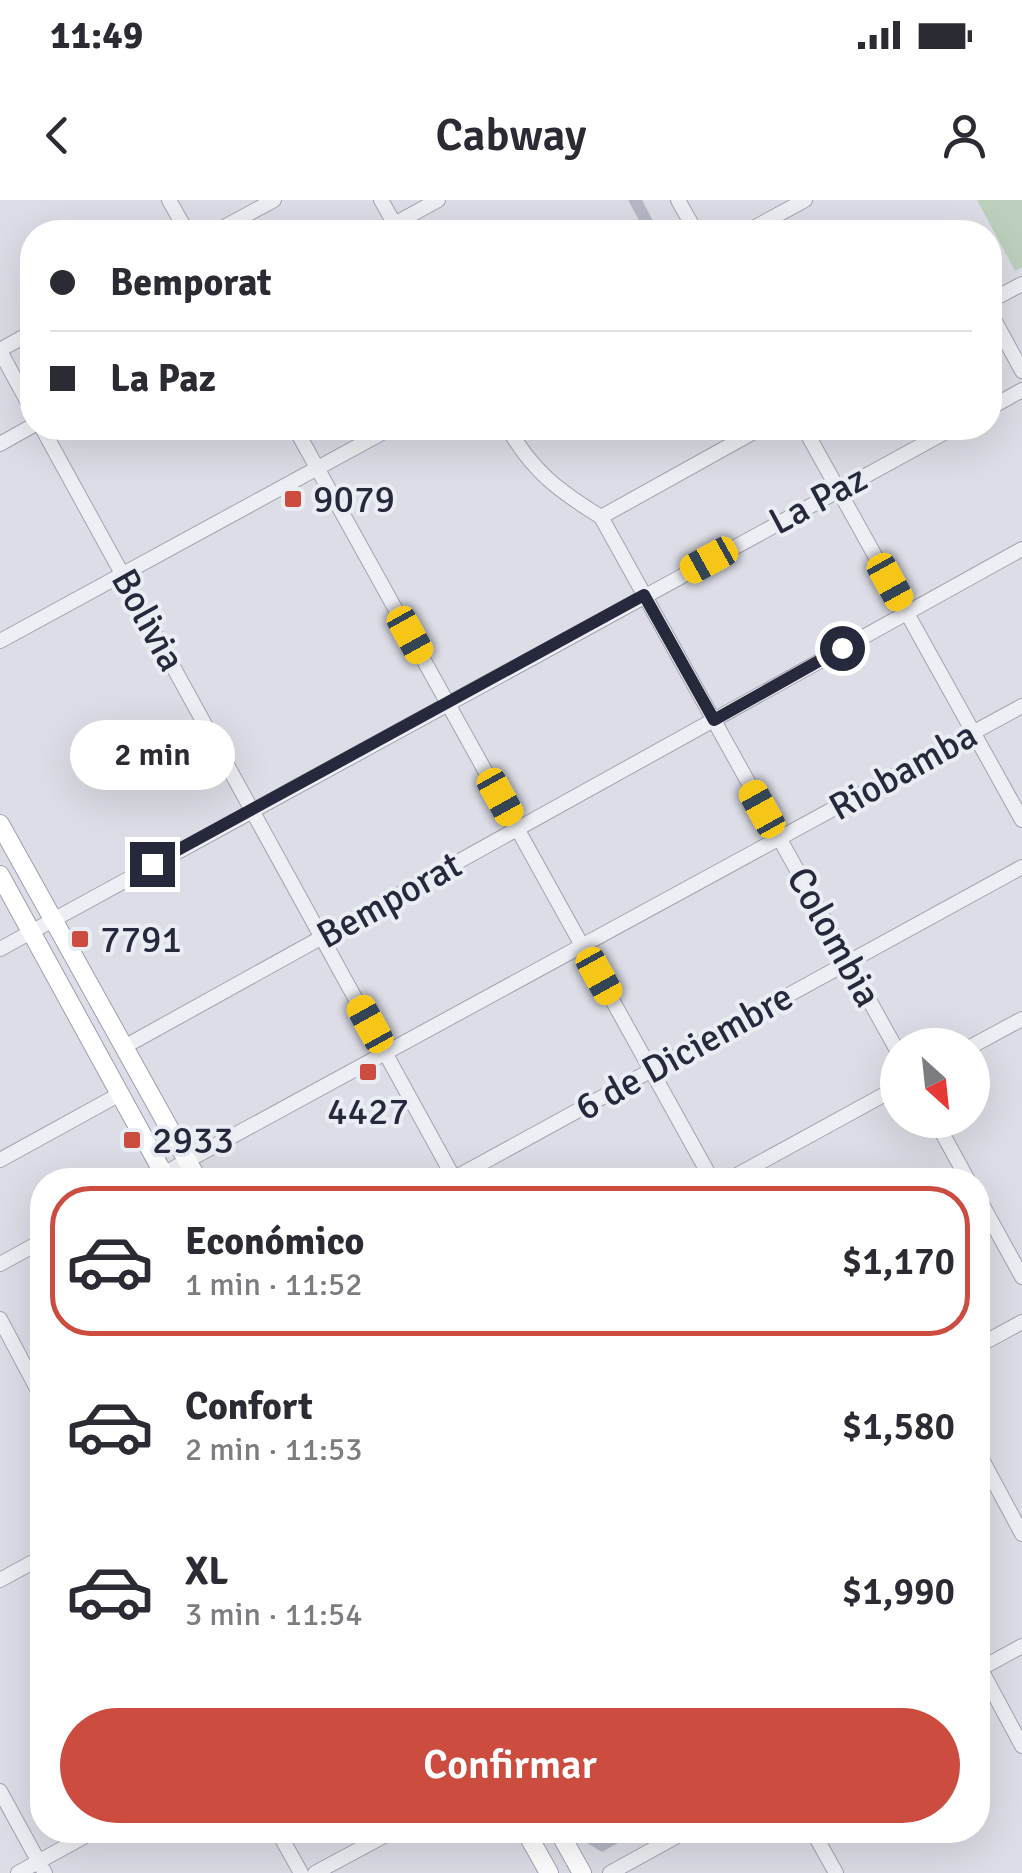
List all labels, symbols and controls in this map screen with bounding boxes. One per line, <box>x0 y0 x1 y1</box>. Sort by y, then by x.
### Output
text: 11:49 <box>50 12 143 59</box>
icon: back <box>30 108 85 163</box>
text: Cabway <box>435 108 587 163</box>
icon: person <box>937 108 992 163</box>
text: Bemporat <box>110 259 271 306</box>
text: La Paz <box>110 355 216 402</box>
street label: La Paz <box>761 455 875 545</box>
place label: 9079 <box>313 476 395 523</box>
marker: 9079 <box>282 488 304 510</box>
car <box>675 532 743 588</box>
car <box>862 548 918 616</box>
street label: Bolivia <box>101 560 195 680</box>
car <box>382 601 438 669</box>
route start <box>820 626 865 671</box>
street label: Riobamba <box>821 711 985 831</box>
callout: 2 min <box>70 719 234 789</box>
text: 2 min <box>114 735 191 774</box>
car <box>472 763 528 831</box>
car <box>734 775 790 843</box>
street label: Bemporat <box>308 841 470 959</box>
route end <box>130 842 175 887</box>
street label: Colombia <box>776 859 892 1015</box>
place label: 7791 <box>100 916 182 963</box>
marker: 7791 <box>69 928 91 950</box>
car <box>571 942 627 1010</box>
street label: 6 de Diciembre <box>567 973 801 1131</box>
car <box>342 990 398 1058</box>
north arrow <box>880 1028 990 1138</box>
map controls <box>880 1028 990 1138</box>
marker: 4427 <box>357 1061 379 1083</box>
place label: 4427 <box>327 1088 409 1135</box>
place label: 2933 <box>152 1117 234 1164</box>
marker: 2933 <box>121 1129 143 1151</box>
icon: car <box>65 1216 155 1306</box>
text: Económico <box>185 1218 364 1265</box>
text: $1,170 <box>842 1238 955 1285</box>
text: 1 min · 11:52 <box>185 1265 363 1304</box>
icon: car <box>65 1381 155 1471</box>
text: Confort <box>185 1383 313 1430</box>
text: $1,580 <box>842 1403 955 1450</box>
text: 2 min · 11:53 <box>185 1430 363 1469</box>
icon: car <box>65 1546 155 1636</box>
text: XL <box>185 1548 228 1595</box>
text: $1,990 <box>842 1568 955 1615</box>
text: 3 min · 11:54 <box>185 1595 363 1634</box>
button: Confirmar <box>60 1708 960 1823</box>

